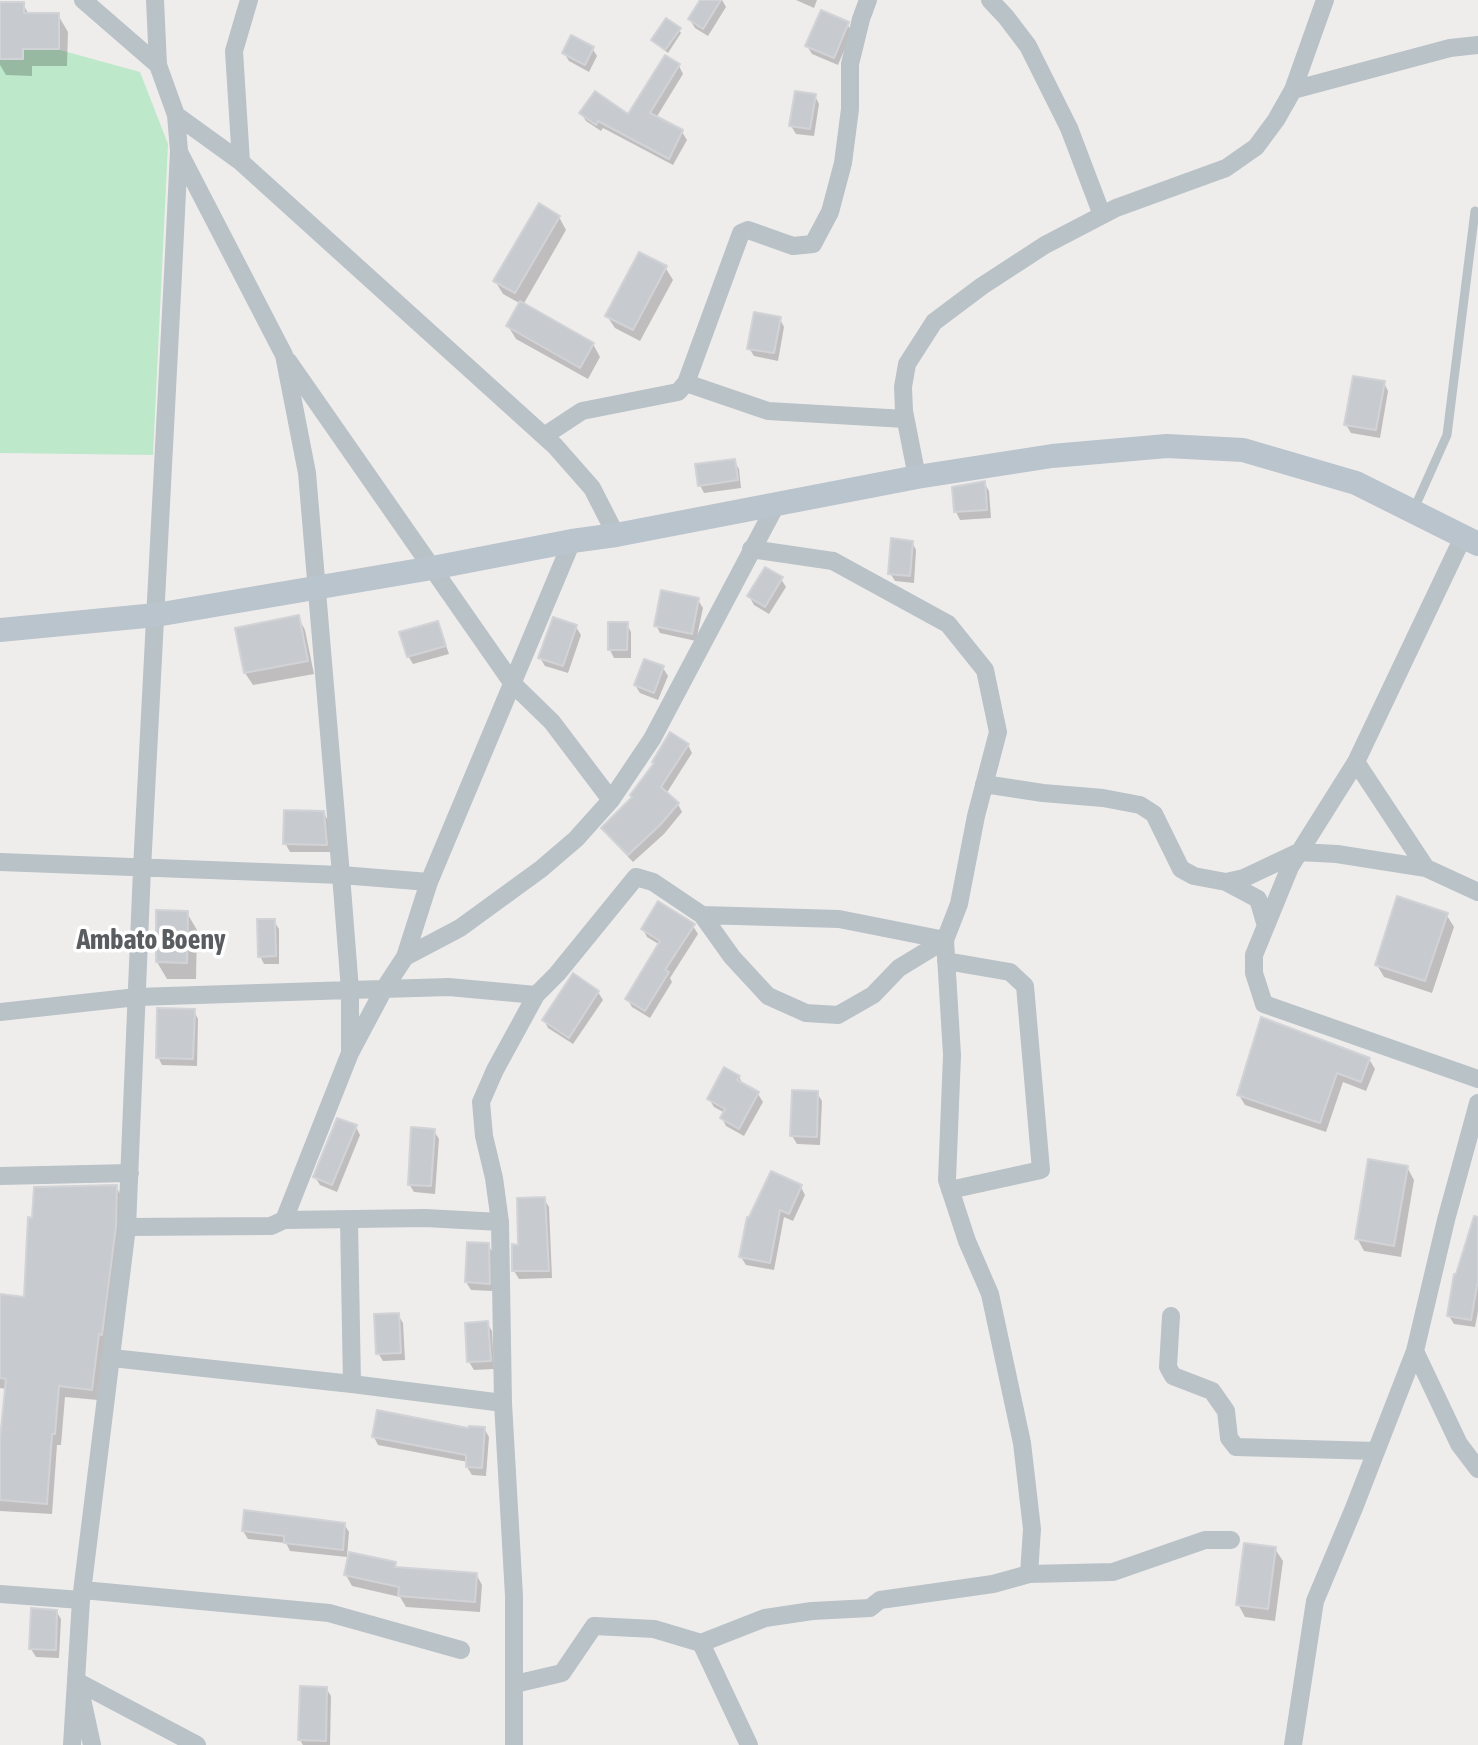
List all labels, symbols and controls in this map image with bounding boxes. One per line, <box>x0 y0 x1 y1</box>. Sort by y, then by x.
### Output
district label: Ambato Boeny <box>76 923 226 957</box>

